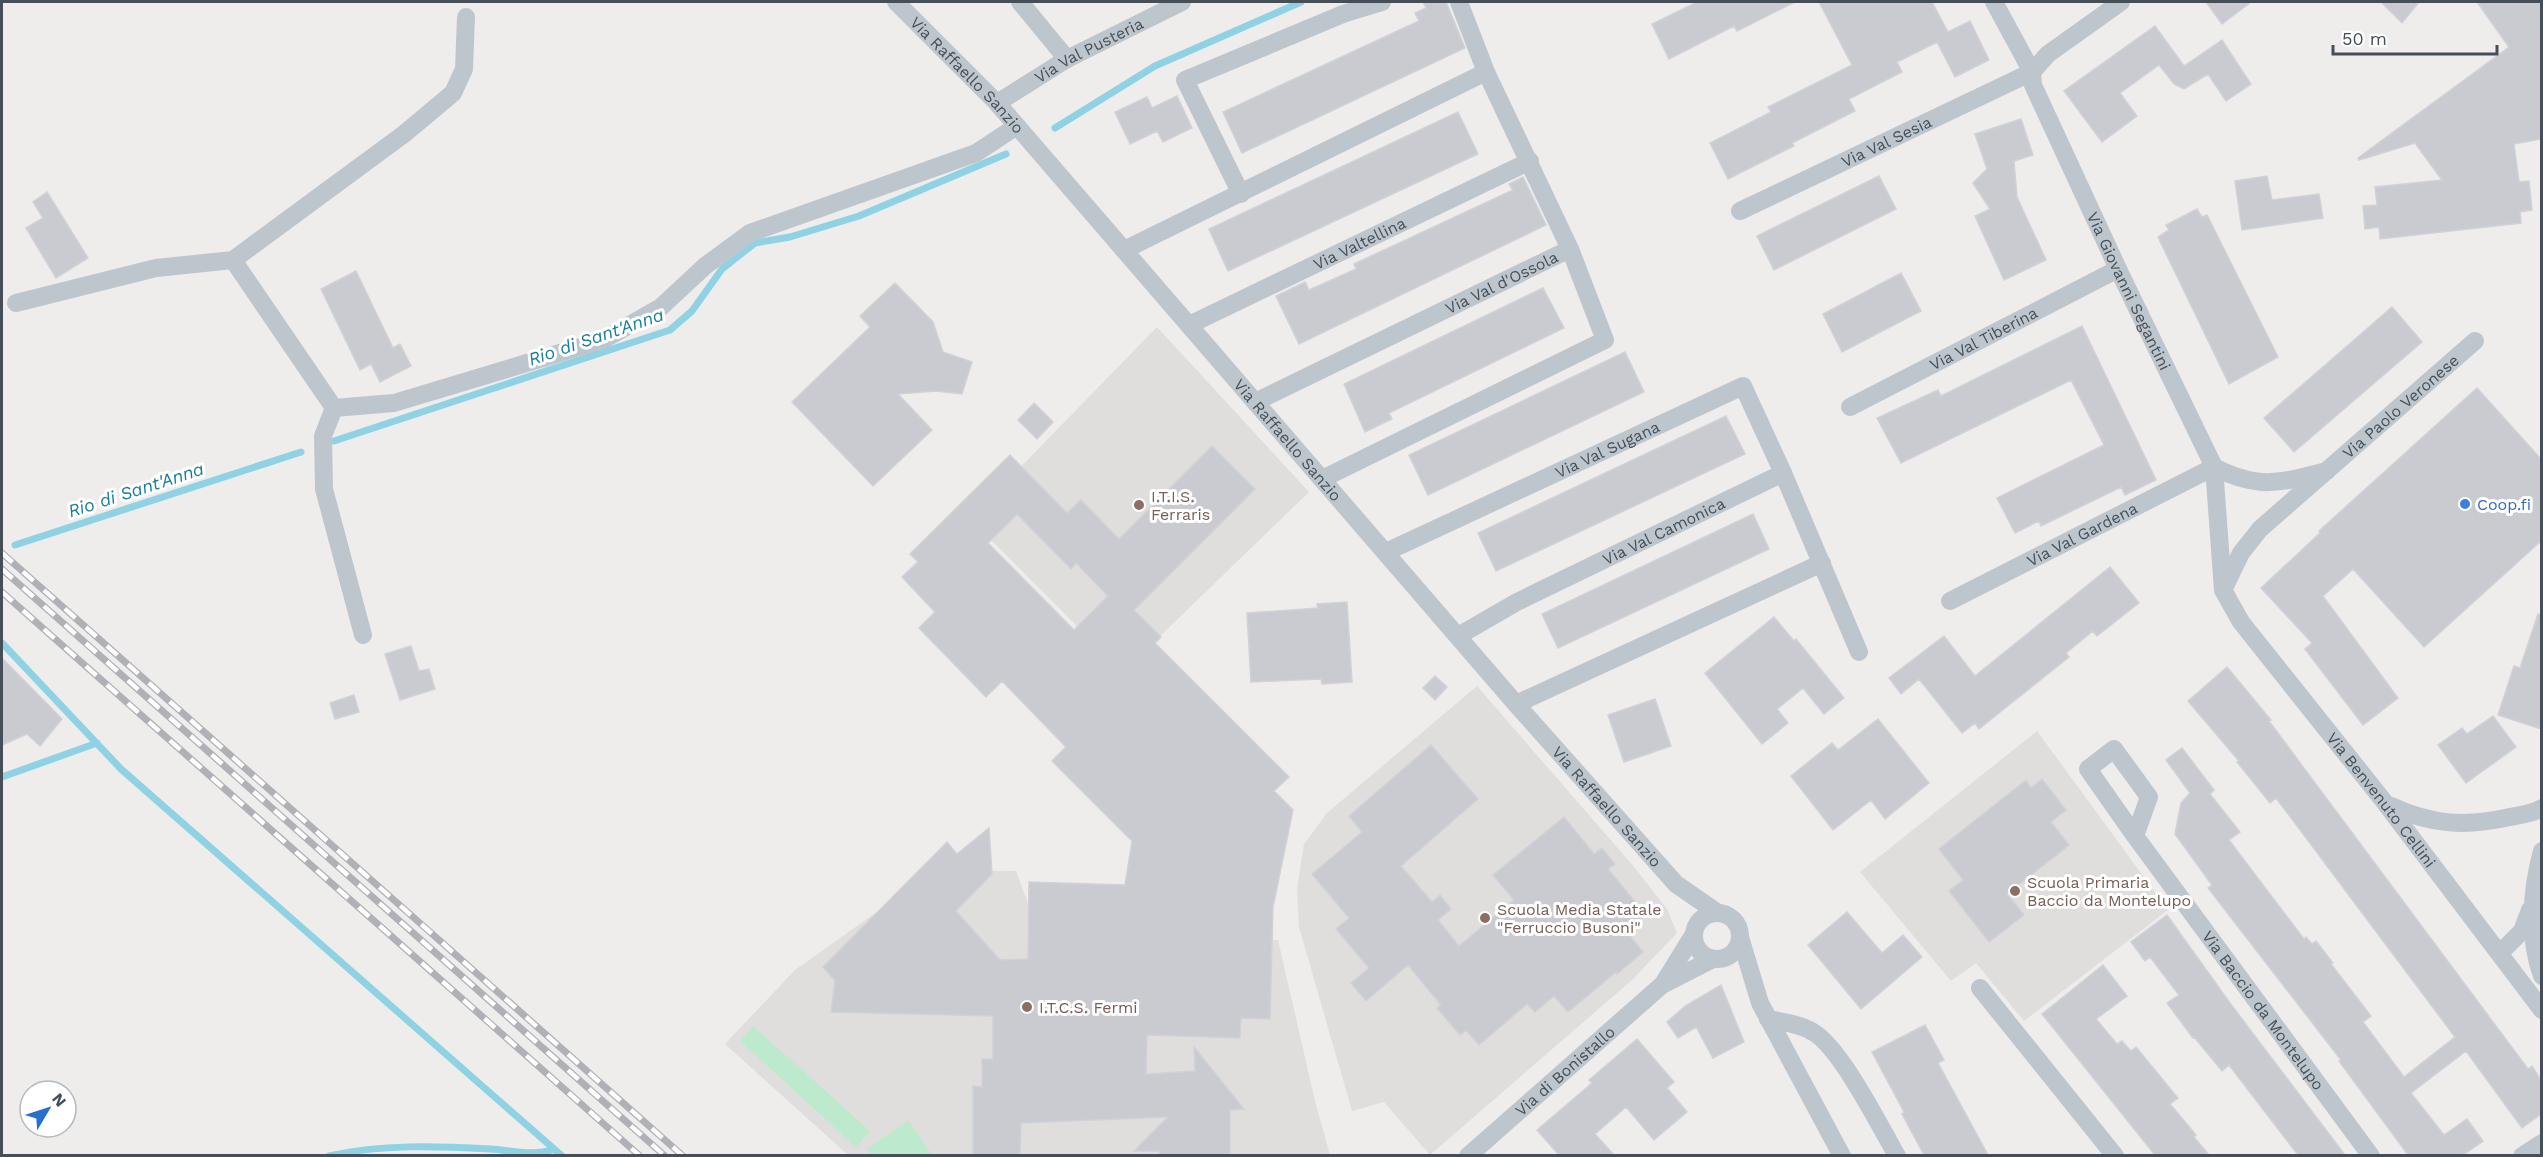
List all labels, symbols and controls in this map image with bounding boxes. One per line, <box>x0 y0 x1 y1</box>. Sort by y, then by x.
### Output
street label: Via Raffaello Sanzio <box>906 13 1028 137</box>
street label: Via Val Pusteria <box>1031 14 1146 87</box>
scale bar <box>2333 18 2496 56</box>
text: 50 m <box>2342 28 2387 49</box>
street label: Via Val Sesia <box>1838 112 1935 171</box>
street label: Via Giovanni Segantini <box>2083 209 2175 373</box>
street label: Via Valtellina <box>1310 213 1409 274</box>
street label: Via Val d'Ossola <box>1442 247 1561 318</box>
street label: Via Val Tiberina <box>1926 303 2041 374</box>
water label: Rio di Sant'Anna <box>525 304 666 369</box>
street label: Via Paolo Veronese <box>2339 351 2463 463</box>
street label: Via Raffaello Sanzio <box>1230 375 1345 505</box>
street label: Via Val Sugana <box>1552 417 1663 482</box>
water label: Rio di Sant'Anna <box>65 458 206 521</box>
place label: I.T.I.S. Ferraris <box>1151 487 1210 524</box>
street label: Via Val Camonica <box>1600 494 1728 569</box>
place label: Coop.fi <box>2477 495 2531 514</box>
marker: Coop.fi <box>2458 497 2472 511</box>
marker: I.T.I.S. Ferraris <box>1132 498 1146 512</box>
street label: Via Val Gardena <box>2024 498 2141 570</box>
street label: Via Benvenuto Cellini <box>2323 729 2440 871</box>
street label: Via Raffaello Sanzio <box>1548 742 1665 871</box>
place label: Scuola Primaria Baccio da Montelupo <box>2027 873 2191 910</box>
marker: Scuola Primaria Baccio da Montelupo <box>2008 884 2022 898</box>
place label: Scuola Media Statale "Ferruccio Busoni" <box>1497 900 1662 937</box>
marker: Scuola Media Statale "Ferruccio Busoni" <box>1478 911 1492 925</box>
street label: Via Baccio da Montelupo <box>2198 927 2328 1094</box>
place label: I.T.C.S. Fermi <box>1039 998 1138 1017</box>
marker: I.T.C.S. Fermi <box>1020 1000 1034 1014</box>
street label: Via di Bonistallo <box>1511 1022 1619 1120</box>
north arrow <box>18 1079 78 1139</box>
text: N <box>48 1089 70 1110</box>

